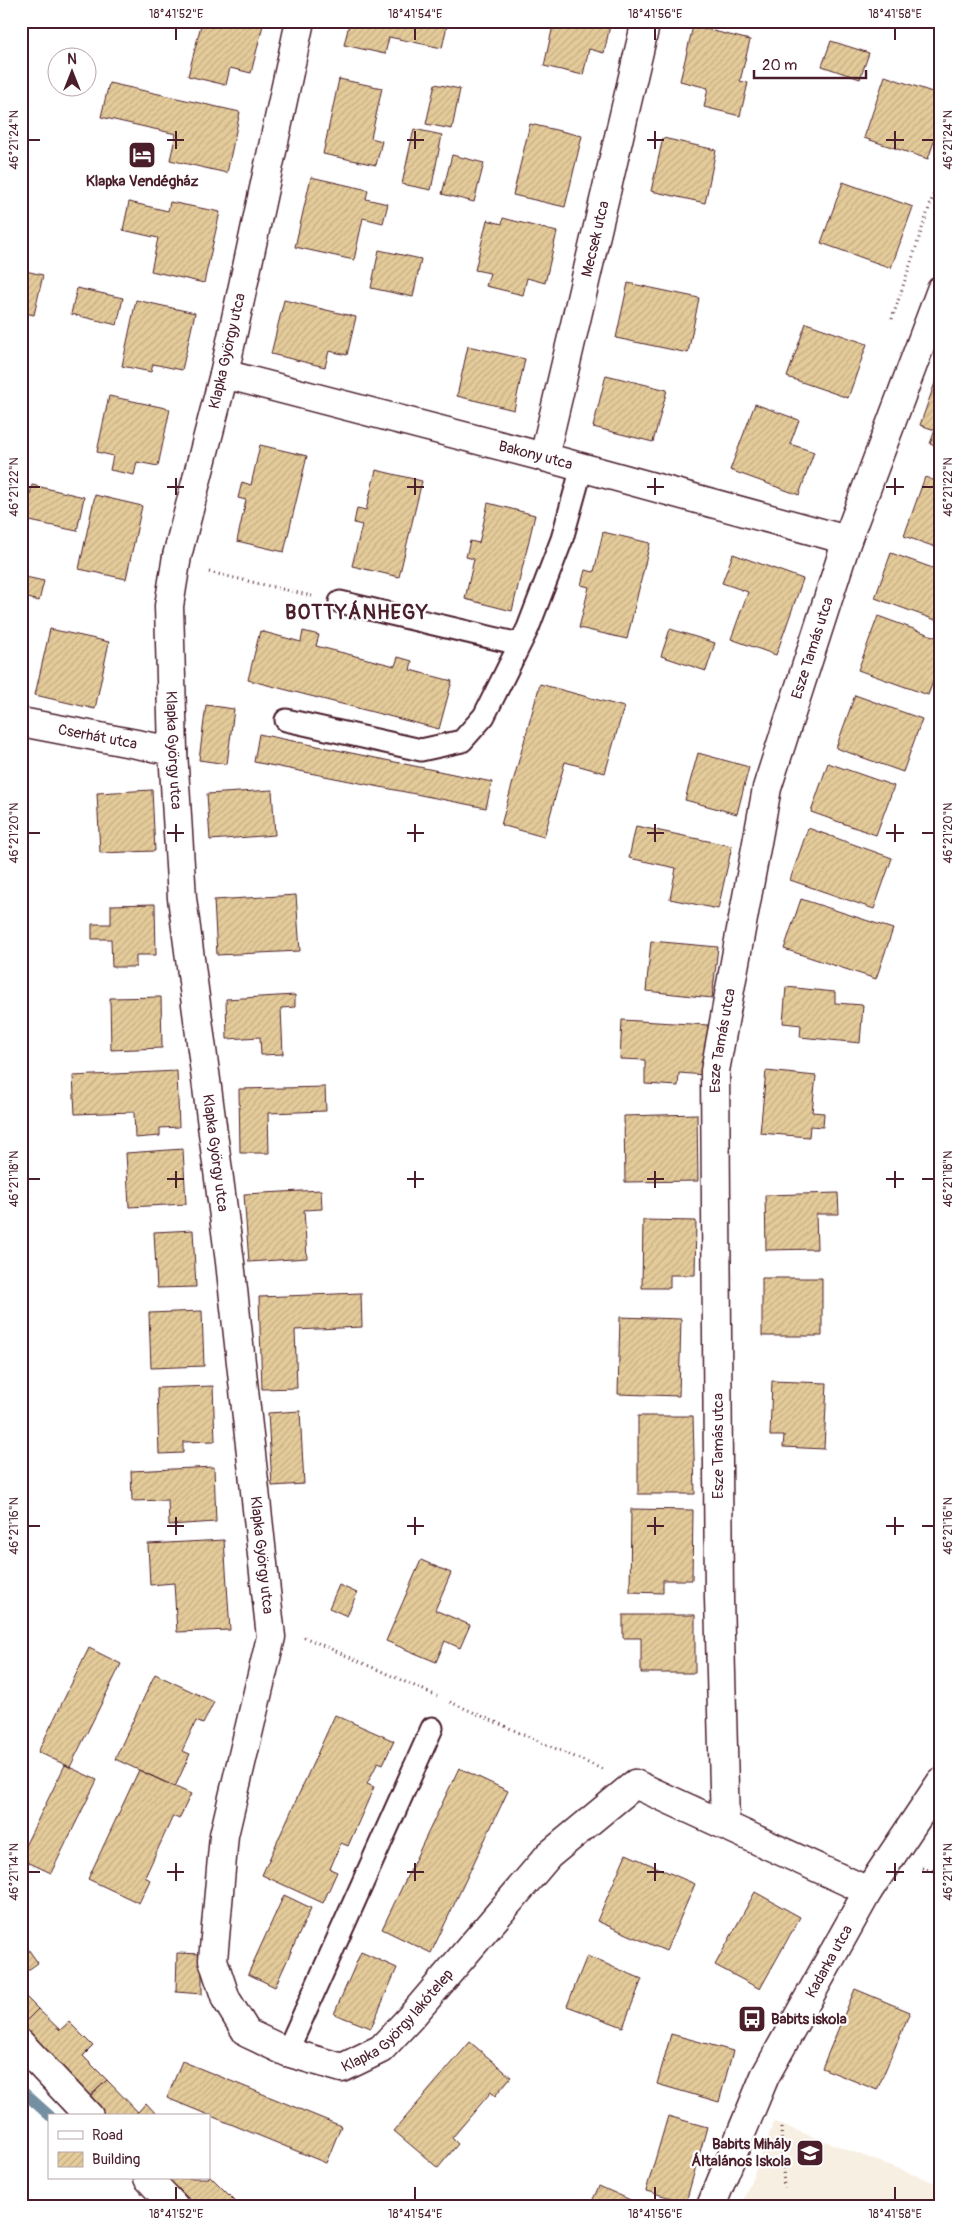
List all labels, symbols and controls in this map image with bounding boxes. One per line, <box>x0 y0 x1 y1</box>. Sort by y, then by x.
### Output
text: 18°41'52"E <box>149 7 203 22</box>
text: 18°41'54"E <box>388 7 442 22</box>
text: 18°41'56"E <box>628 7 682 22</box>
text: 18°41'58"E <box>868 7 922 22</box>
north arrow <box>48 48 98 98</box>
scale bar <box>754 48 867 80</box>
text: N <box>67 51 77 68</box>
text: 20 m <box>762 56 797 75</box>
text: 46°21'24"N <box>7 110 22 170</box>
text: 46°21'24"N <box>941 110 956 170</box>
hotel icon: Klapka Vendégház <box>127 140 157 170</box>
place label: Klapka Vendégház <box>86 172 198 191</box>
street label: Mecsek utca <box>577 199 614 279</box>
street label: Klapka György utca <box>205 291 250 411</box>
street label: Bakony utca <box>497 437 575 474</box>
text: 46°21'22"N <box>7 457 22 517</box>
text: 46°21'22"N <box>941 457 956 517</box>
street label: Esze Tamás utca <box>787 595 838 701</box>
district label: BOTTYÁNHEGY <box>285 600 429 625</box>
street label: Klapka György utca <box>161 691 186 810</box>
street label: Cserhát utca <box>56 720 139 754</box>
text: 46°21'20"N <box>7 803 22 863</box>
text: 46°21'20"N <box>941 803 956 863</box>
street label: Esze Tamás utca <box>706 987 740 1093</box>
street label: Klapka György utca <box>198 1093 232 1213</box>
text: 46°21'18"N <box>7 1151 22 1207</box>
text: 46°21'18"N <box>941 1151 956 1207</box>
street label: Esze Tamás utca <box>709 1393 728 1499</box>
street label: Klapka György utca <box>246 1495 277 1615</box>
text: 46°21'16"N <box>7 1497 22 1555</box>
text: 46°21'16"N <box>941 1497 956 1555</box>
text: 46°21'14"N <box>7 1843 22 1901</box>
text: 46°21'14"N <box>941 1843 956 1901</box>
street label: Kadarka utca <box>801 1922 857 2001</box>
street label: Klapka György lakótelep <box>339 1965 458 2077</box>
bus stop icon: Babits iskola <box>737 2004 767 2034</box>
place label: Babits iskola <box>771 2010 847 2029</box>
legend <box>48 2114 210 2180</box>
text: Road <box>92 2126 123 2145</box>
place label: Babits Mihály Általános Iskola <box>691 2135 792 2171</box>
school or university icon: Babits Mihály Általános Iskola <box>795 2138 825 2168</box>
text: Building <box>92 2150 140 2169</box>
text: 18°41'52"E <box>149 2207 203 2222</box>
text: 18°41'54"E <box>388 2207 442 2222</box>
text: 18°41'56"E <box>628 2207 682 2222</box>
text: 18°41'58"E <box>868 2207 922 2222</box>

